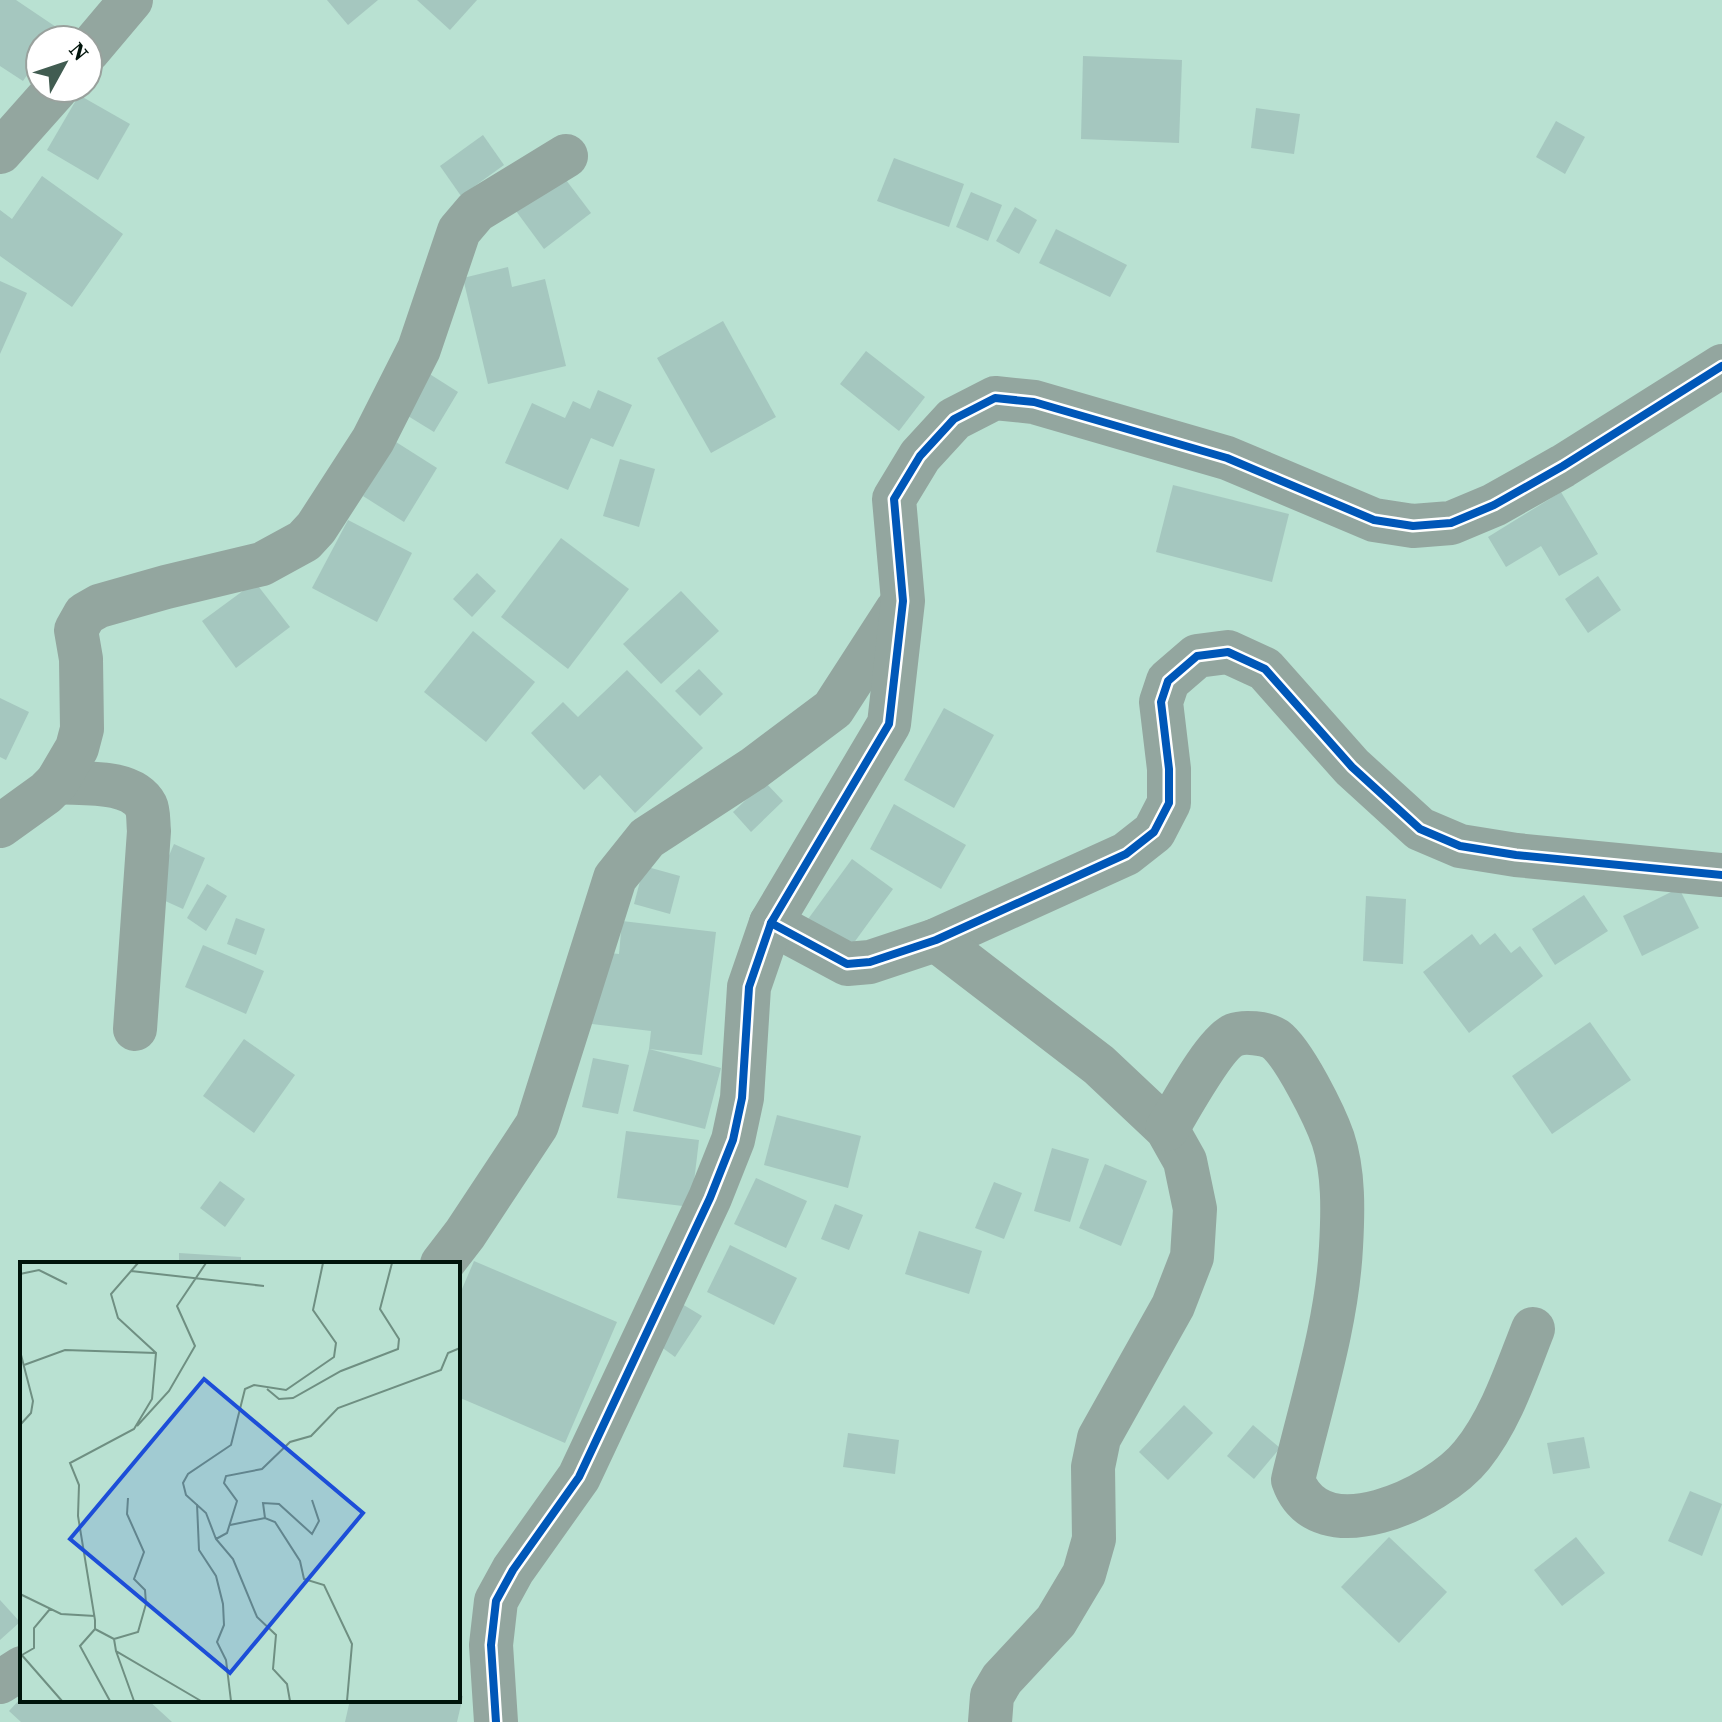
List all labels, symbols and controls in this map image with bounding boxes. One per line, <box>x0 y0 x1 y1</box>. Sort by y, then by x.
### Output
north arrow <box>24 24 104 104</box>
text: N <box>63 35 96 67</box>
inset map <box>20 1262 460 1702</box>

